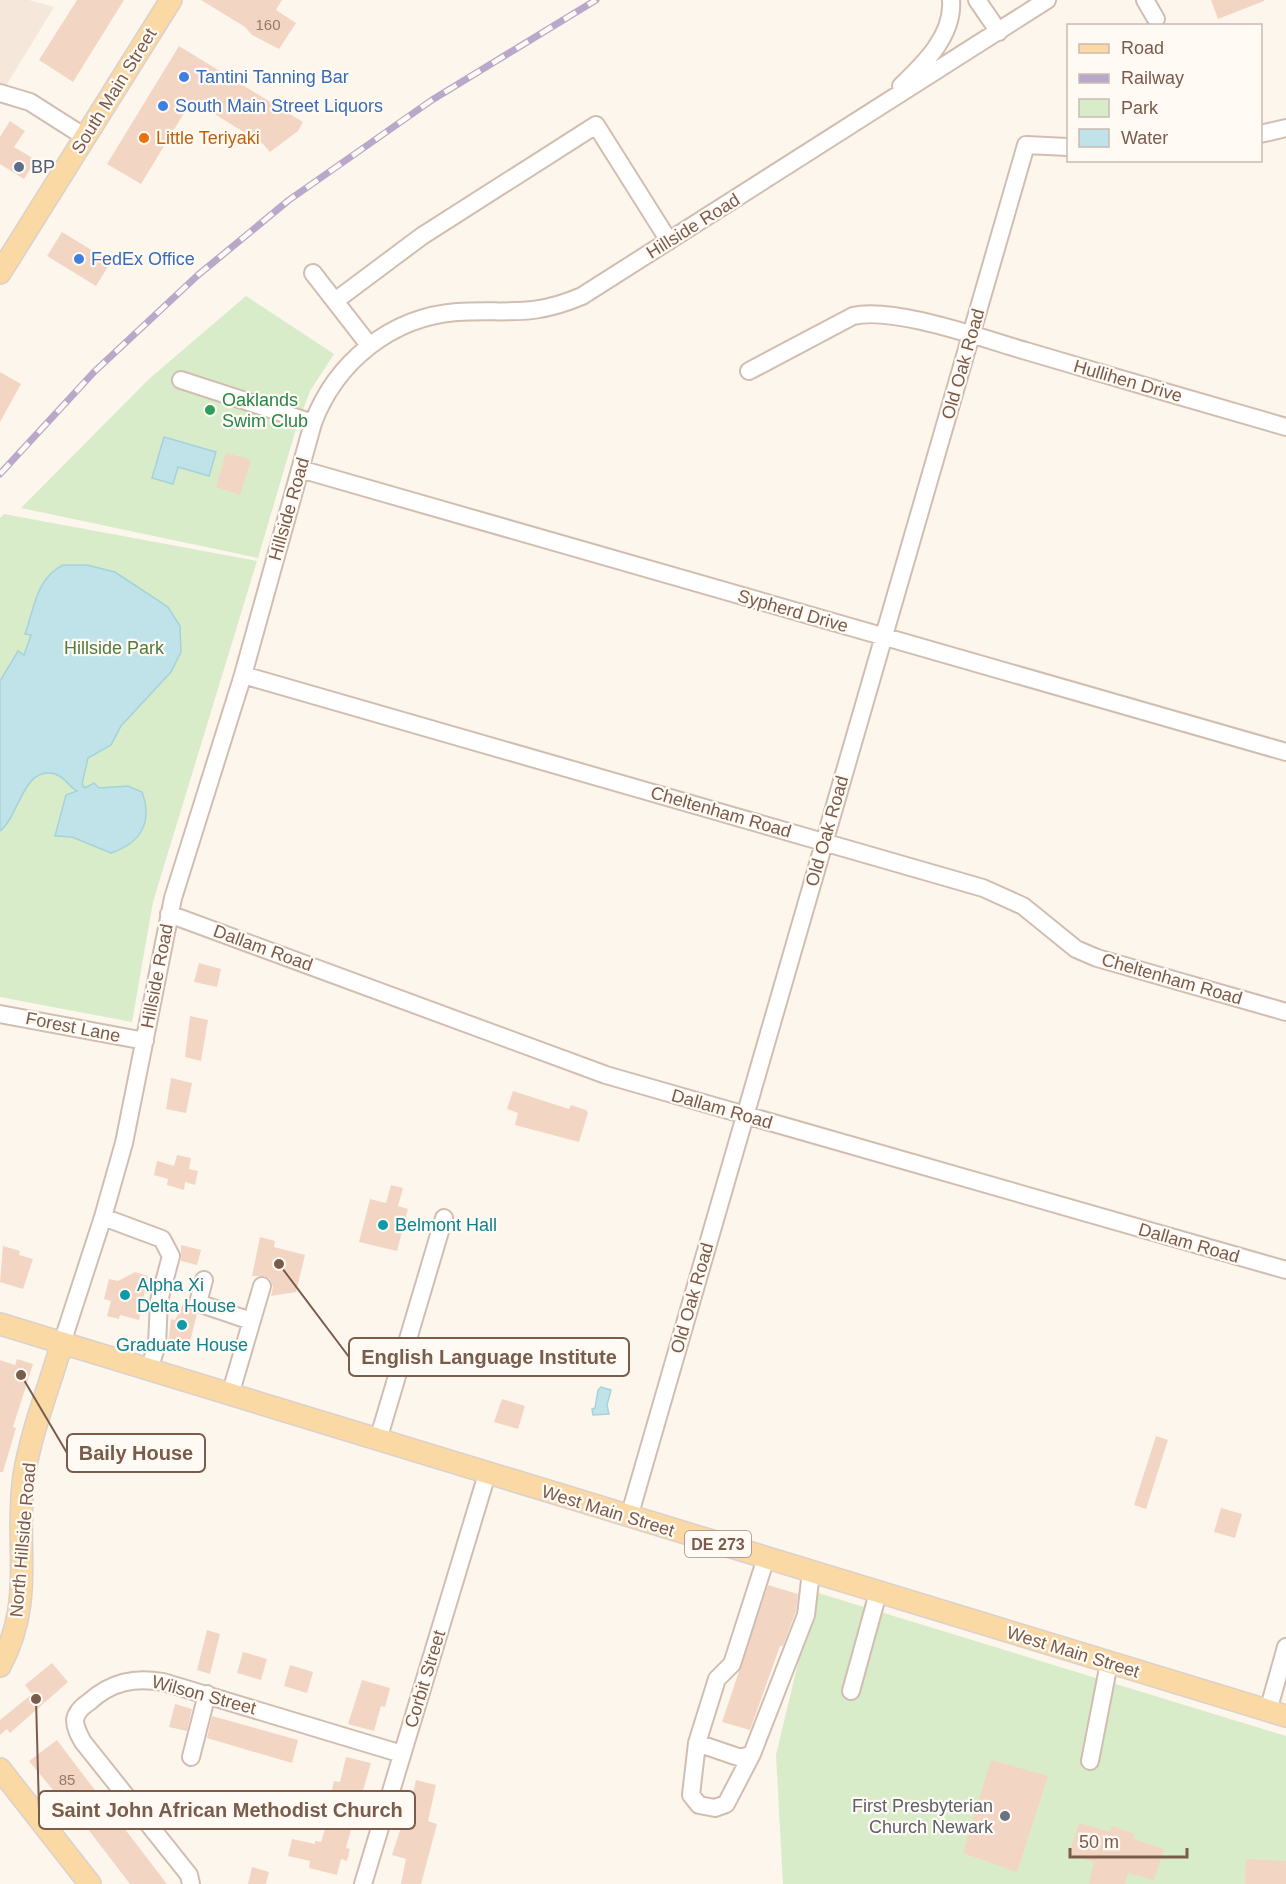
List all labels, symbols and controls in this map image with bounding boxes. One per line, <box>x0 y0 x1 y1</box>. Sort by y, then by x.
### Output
house number: 160 <box>255 16 281 33</box>
legend <box>1067 24 1262 162</box>
street label: South Main Street <box>67 25 161 157</box>
text: Road <box>1121 38 1164 58</box>
place label: Tantini Tanning Bar <box>196 67 349 87</box>
text: Railway <box>1121 68 1184 88</box>
marker: Tantini Tanning Bar <box>177 70 191 84</box>
place label: South Main Street Liquors <box>175 96 383 116</box>
text: Park <box>1121 98 1159 118</box>
marker: South Main Street Liquors <box>156 99 170 113</box>
place label: Little Teriyaki <box>156 128 260 148</box>
text: Water <box>1121 128 1168 148</box>
marker: Little Teriyaki <box>137 131 151 145</box>
place label: BP <box>31 157 55 177</box>
marker: BP <box>12 160 26 174</box>
street label: Hillside Road <box>643 189 743 263</box>
place label: FedEx Office <box>91 249 195 269</box>
marker: FedEx Office <box>72 252 86 266</box>
street label: Old Oak Road <box>938 306 988 422</box>
street label: Hullihen Drive <box>1071 356 1185 406</box>
place label: Oaklands Swim Club <box>222 390 308 431</box>
marker: Oaklands Swim Club <box>203 403 217 417</box>
street label: Hillside Road <box>265 455 313 563</box>
street label: Sypherd Drive <box>735 586 851 636</box>
park label: Hillside Park <box>64 638 165 658</box>
street label: Old Oak Road <box>802 773 852 889</box>
street label: Cheltenham Road <box>649 782 793 842</box>
street label: Dallam Road <box>211 921 315 975</box>
street label: Hillside Road <box>137 922 177 1030</box>
street label: Cheltenham Road <box>1100 949 1244 1009</box>
street label: Forest Lane <box>24 1008 122 1046</box>
street label: Dallam Road <box>669 1085 775 1133</box>
place label: Belmont Hall <box>395 1215 497 1235</box>
marker: Belmont Hall <box>376 1218 390 1232</box>
street label: Dallam Road <box>1136 1219 1242 1267</box>
street label: Old Oak Road <box>667 1240 717 1356</box>
place label: Alpha Xi Delta House <box>137 1275 236 1316</box>
marker: Alpha Xi Delta House <box>118 1288 132 1302</box>
marker: Graduate House <box>175 1318 189 1332</box>
place label: Graduate House <box>116 1335 248 1355</box>
callout: English Language Institute <box>349 1338 629 1376</box>
text: English Language Institute <box>361 1346 617 1368</box>
callout: Baily House <box>67 1434 205 1472</box>
text: Baily House <box>79 1442 193 1464</box>
street label: North Hillside Road <box>6 1462 40 1618</box>
street label: West Main Street <box>539 1481 677 1541</box>
road number: DE 273 <box>685 1531 751 1557</box>
street label: West Main Street <box>1004 1622 1142 1682</box>
street label: Corbit Street <box>401 1628 449 1730</box>
street label: Wilson Street <box>150 1671 258 1719</box>
house number: 85 <box>59 1771 75 1788</box>
callout: Saint John African Methodist Church <box>39 1791 415 1829</box>
place label: First Presbyterian Church Newark <box>852 1796 994 1837</box>
text: Saint John African Methodist Church <box>51 1799 403 1821</box>
marker: First Presbyterian Church Newark <box>998 1809 1012 1823</box>
scale bar <box>1070 1821 1187 1859</box>
text: 50 m <box>1079 1832 1119 1852</box>

